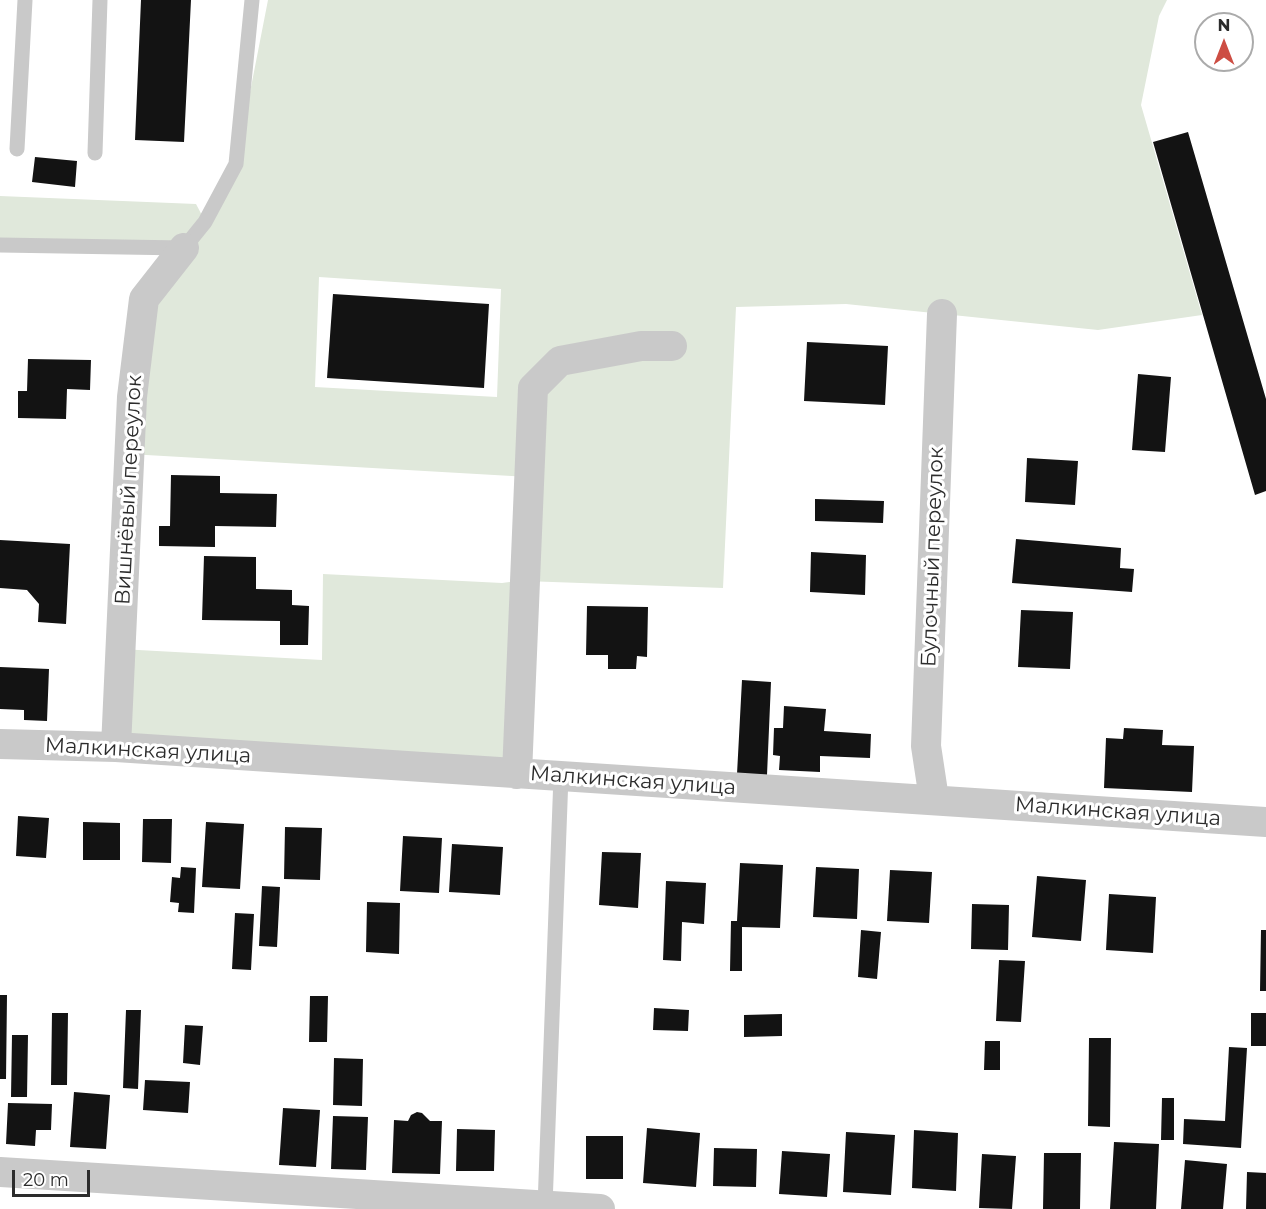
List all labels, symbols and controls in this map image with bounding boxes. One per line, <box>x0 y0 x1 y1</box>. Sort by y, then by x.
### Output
north arrow <box>1194 12 1254 72</box>
text: N <box>1218 16 1230 35</box>
street label: Вишнёвый переулок <box>110 374 148 606</box>
street label: Булочный переулок <box>917 446 949 668</box>
street label: Малкинская улица <box>44 733 252 769</box>
street label: Малкинская улица <box>529 761 737 801</box>
street label: Малкинская улица <box>1014 792 1222 832</box>
scale bar <box>15 1158 93 1196</box>
text: 20 m <box>23 1169 69 1191</box>

